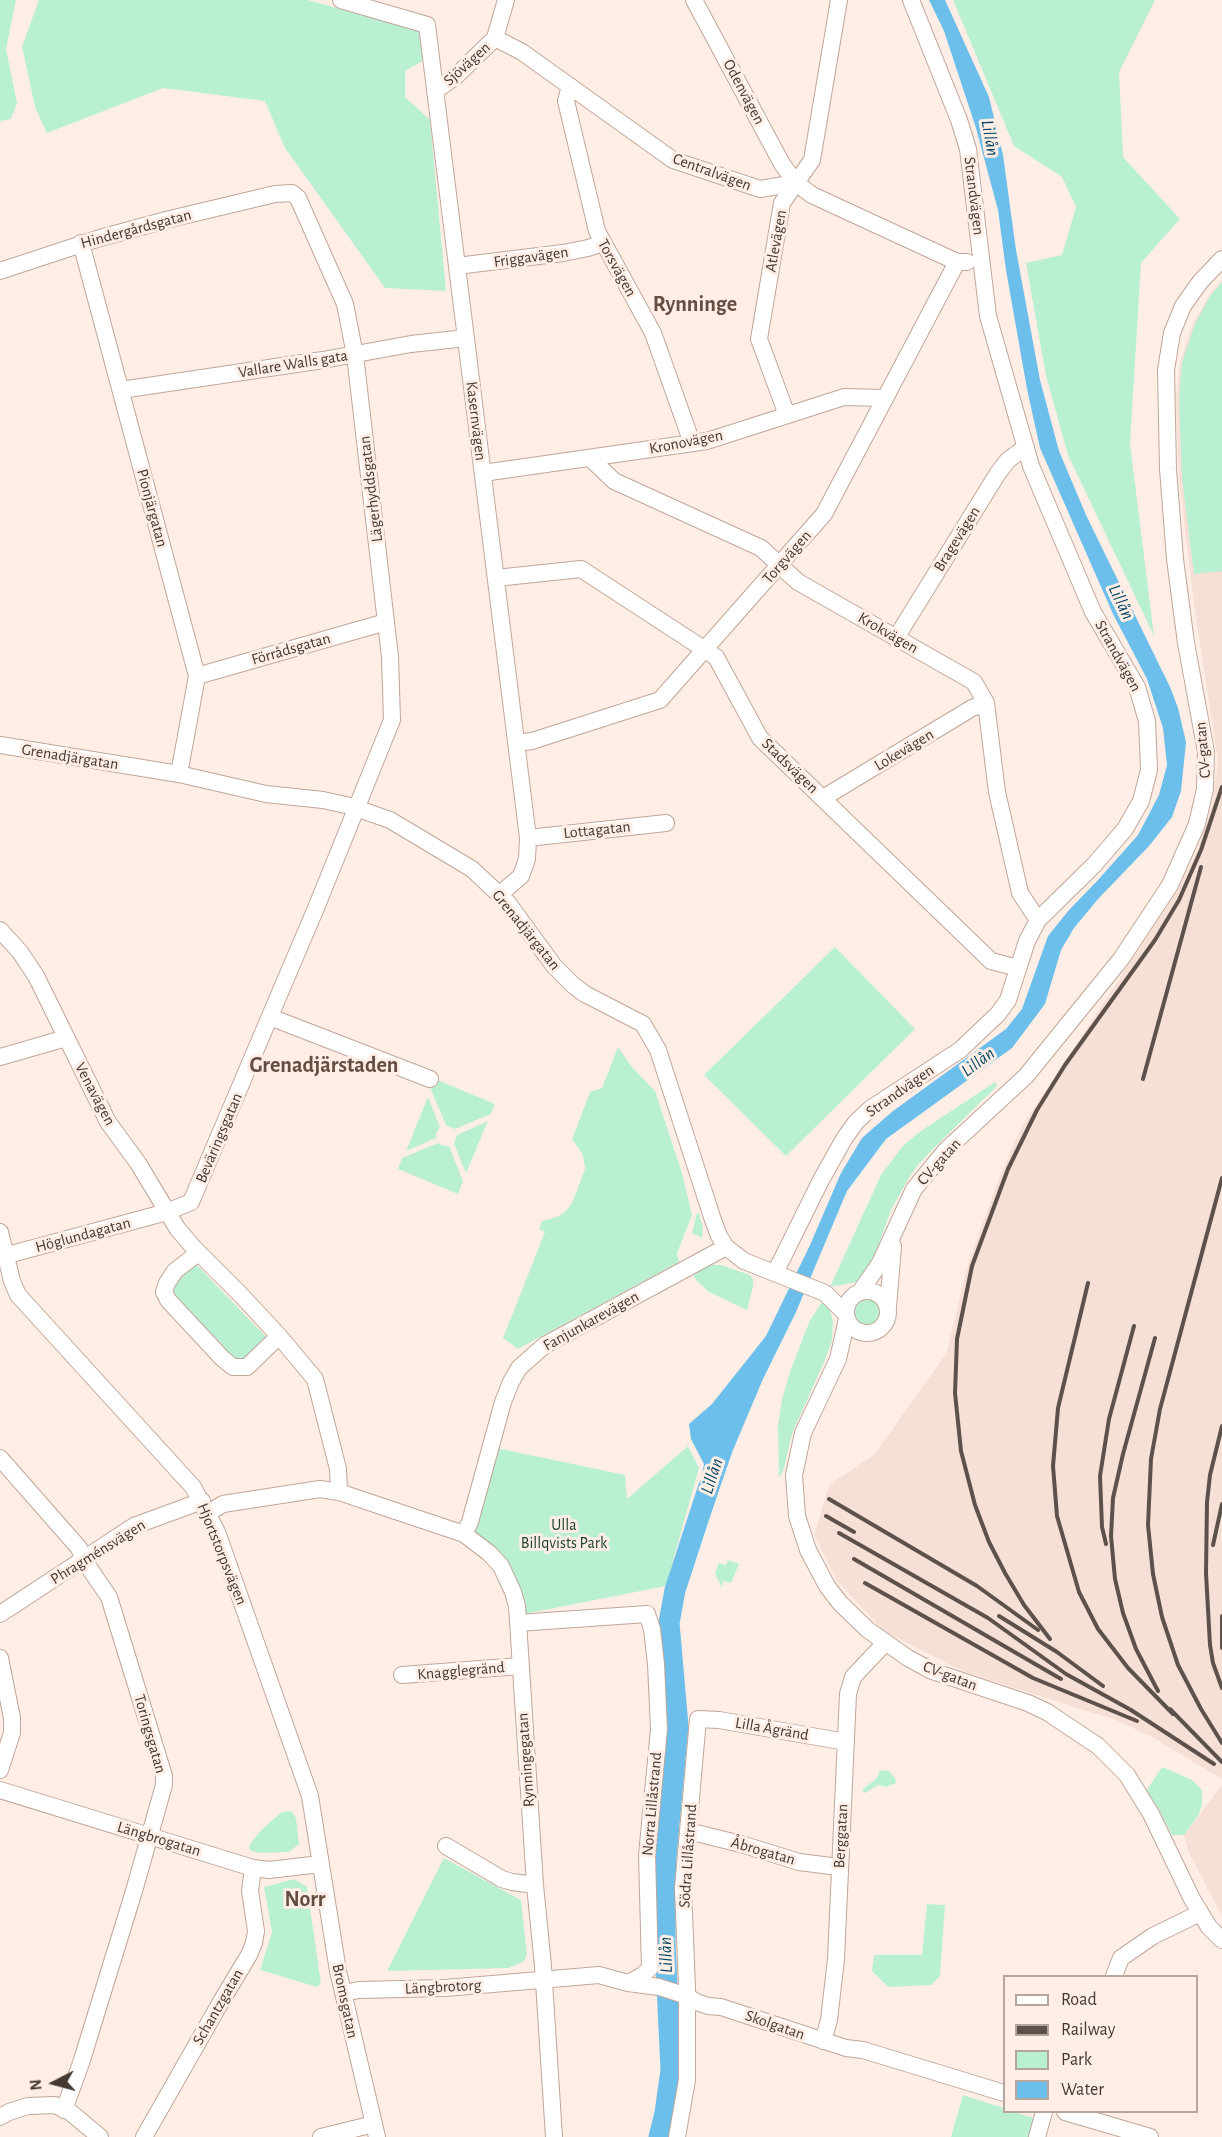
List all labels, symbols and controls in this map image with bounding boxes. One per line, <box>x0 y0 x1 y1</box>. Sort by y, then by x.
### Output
street label: Sjövägen <box>440 38 494 90</box>
street label: Odenvägen <box>719 56 769 128</box>
water label: Lillån <box>976 118 1004 158</box>
street label: Centralvägen <box>670 149 754 195</box>
street label: Strandvägen <box>960 156 988 236</box>
street label: Hindergårdsgatan <box>79 205 193 253</box>
street label: Atlevägen <box>761 208 791 274</box>
street label: Torsvägen <box>593 236 641 300</box>
street label: Friggavägen <box>492 242 570 272</box>
district label: Rynninge <box>653 291 737 317</box>
street label: Vallare Walls gata <box>237 346 349 382</box>
street label: Kasernvägen <box>462 380 490 462</box>
street label: Kronovägen <box>648 425 724 459</box>
street label: Lägerhyddsgatan <box>355 435 387 543</box>
street label: Pionjärgatan <box>132 467 172 549</box>
street label: Bragevägen <box>929 503 985 575</box>
street label: Torgvägen <box>759 526 815 588</box>
water label: Lillån <box>1103 581 1139 623</box>
street label: Krokvägen <box>855 608 921 658</box>
street label: Strandvägen <box>1091 617 1145 695</box>
street label: Förrådsgatan <box>249 629 333 669</box>
street label: CV-gatan <box>1191 721 1215 779</box>
street label: Lokevägen <box>871 725 937 775</box>
street label: Stadsvägen <box>758 734 822 798</box>
street label: Grenadjärgatan <box>20 740 120 774</box>
street label: Lottagatan <box>562 817 632 843</box>
street label: Grenadjärgatan <box>488 886 564 974</box>
water label: Lillån <box>957 1042 999 1082</box>
district label: Grenadjärstaden <box>250 1052 398 1078</box>
street label: Venavägen <box>70 1059 120 1129</box>
street label: Strandvägen <box>862 1061 938 1121</box>
street label: Beväringsgatan <box>191 1090 247 1186</box>
street label: CV-gatan <box>913 1135 965 1189</box>
street label: Höglundagatan <box>33 1213 133 1257</box>
street label: Fanjunkarevägen <box>540 1287 642 1355</box>
water label: Lillån <box>696 1455 728 1497</box>
street label: Hjortstorpsvägen <box>193 1500 251 1608</box>
street label: Phragménsvägen <box>47 1515 149 1589</box>
park label: Ulla Billqvists Park <box>521 1515 607 1553</box>
street label: CV-gatan <box>920 1657 980 1695</box>
street label: Knagglegränd <box>417 1658 505 1684</box>
street label: Toringsgatan <box>130 1692 170 1776</box>
street label: Rynningegatan <box>513 1712 539 1808</box>
street label: Lilla Ågränd <box>734 1713 810 1745</box>
street label: Norra Lillåstrand <box>638 1751 666 1857</box>
street label: Södra Lillåstrand <box>675 1803 701 1909</box>
street label: Berggatan <box>830 1803 852 1869</box>
street label: Längbrogatan <box>115 1817 203 1861</box>
street label: Åbrogatan <box>729 1833 797 1869</box>
district label: Norr <box>285 1886 325 1912</box>
water label: Lillån <box>655 1936 677 1974</box>
street label: Bromsgatan <box>328 1962 362 2040</box>
street label: Schantzgatan <box>189 1966 247 2048</box>
street label: Längbrotorg <box>404 1975 482 1999</box>
legend <box>1003 1975 1198 2113</box>
text: Road <box>1061 1991 1097 2009</box>
street label: Skolgatan <box>743 2006 807 2044</box>
text: Railway <box>1061 2021 1115 2039</box>
text: Park <box>1061 2051 1092 2069</box>
north arrow <box>24 2053 84 2113</box>
text: N <box>28 2079 45 2091</box>
text: Water <box>1061 2081 1104 2099</box>

